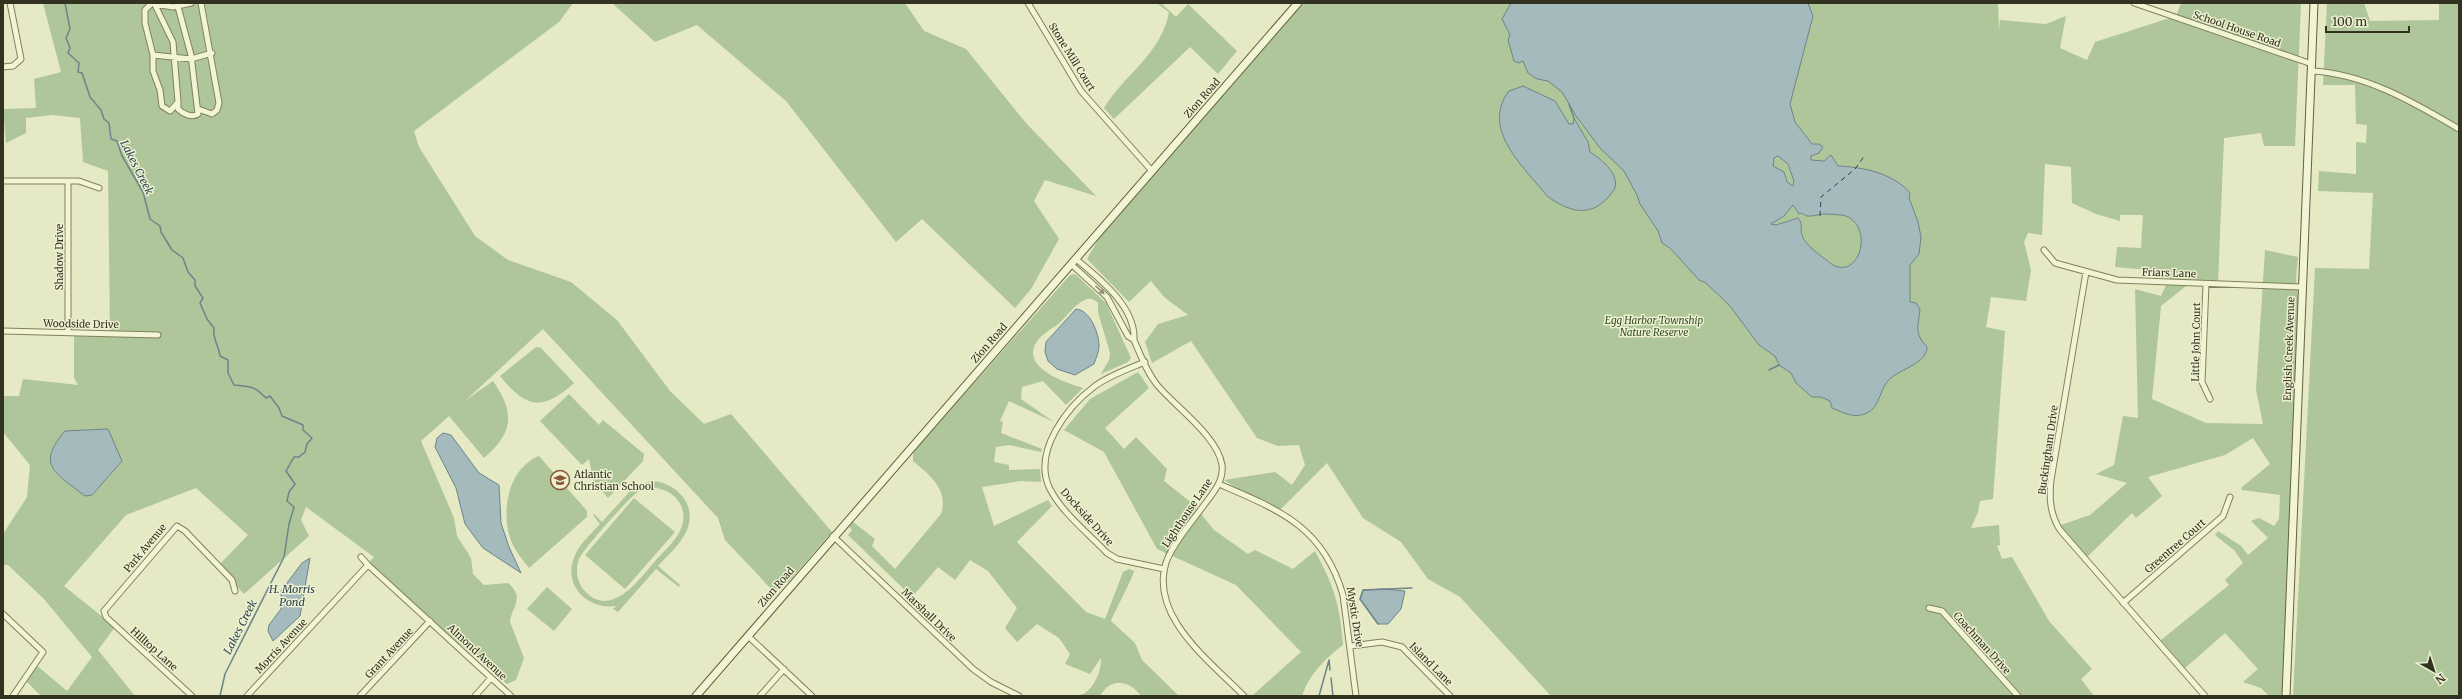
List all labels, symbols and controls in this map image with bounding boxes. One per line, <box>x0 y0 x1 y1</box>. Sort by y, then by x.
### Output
street label: School House Road <box>2192 8 2282 50</box>
scale bar <box>2326 8 2409 34</box>
text: 100 m <box>2332 14 2367 29</box>
street label: Stone Mill Court <box>1046 20 1098 94</box>
street label: Zion Road <box>1181 75 1223 121</box>
water label: Lakes Creek <box>117 137 157 197</box>
street label: Shadow Drive <box>53 224 66 290</box>
street label: Friars Lane <box>2142 266 2196 280</box>
one-way arrow <box>1095 285 1105 294</box>
street label: English Creek Avenue <box>2281 297 2297 401</box>
street label: Little John Court <box>2189 302 2203 382</box>
park label: Egg Harbor Township Nature Reserve <box>1605 314 1704 339</box>
street label: Woodside Drive <box>42 317 119 331</box>
street label: Zion Road <box>968 320 1010 366</box>
street label: Buckingham Drive <box>2035 404 2061 496</box>
place label: Atlantic Christian School <box>573 468 654 493</box>
school or university icon: Atlantic Christian School <box>549 469 571 491</box>
street label: Lighthouse Lane <box>1159 476 1215 550</box>
street label: Dockside Drive <box>1058 486 1116 548</box>
street label: Greentree Court <box>2142 516 2208 576</box>
street label: Park Avenue <box>121 521 169 575</box>
street label: Zion Road <box>755 564 797 610</box>
water label: H. Morris Pond <box>268 582 315 609</box>
street label: Marshall Drive <box>899 586 959 644</box>
street label: Mystic Drive <box>1344 586 1366 648</box>
water label: Lakes Creek <box>220 597 260 657</box>
street label: Coachman Drive <box>1951 609 2013 677</box>
street label: Morris Avenue <box>252 616 310 676</box>
street label: Almond Avenue <box>444 621 509 683</box>
street label: Hilltop Lane <box>128 624 180 674</box>
street label: Grant Avenue <box>362 625 416 681</box>
street label: Island Lane <box>1407 640 1455 688</box>
north arrow <box>2414 651 2454 691</box>
text: N <box>2432 671 2448 687</box>

